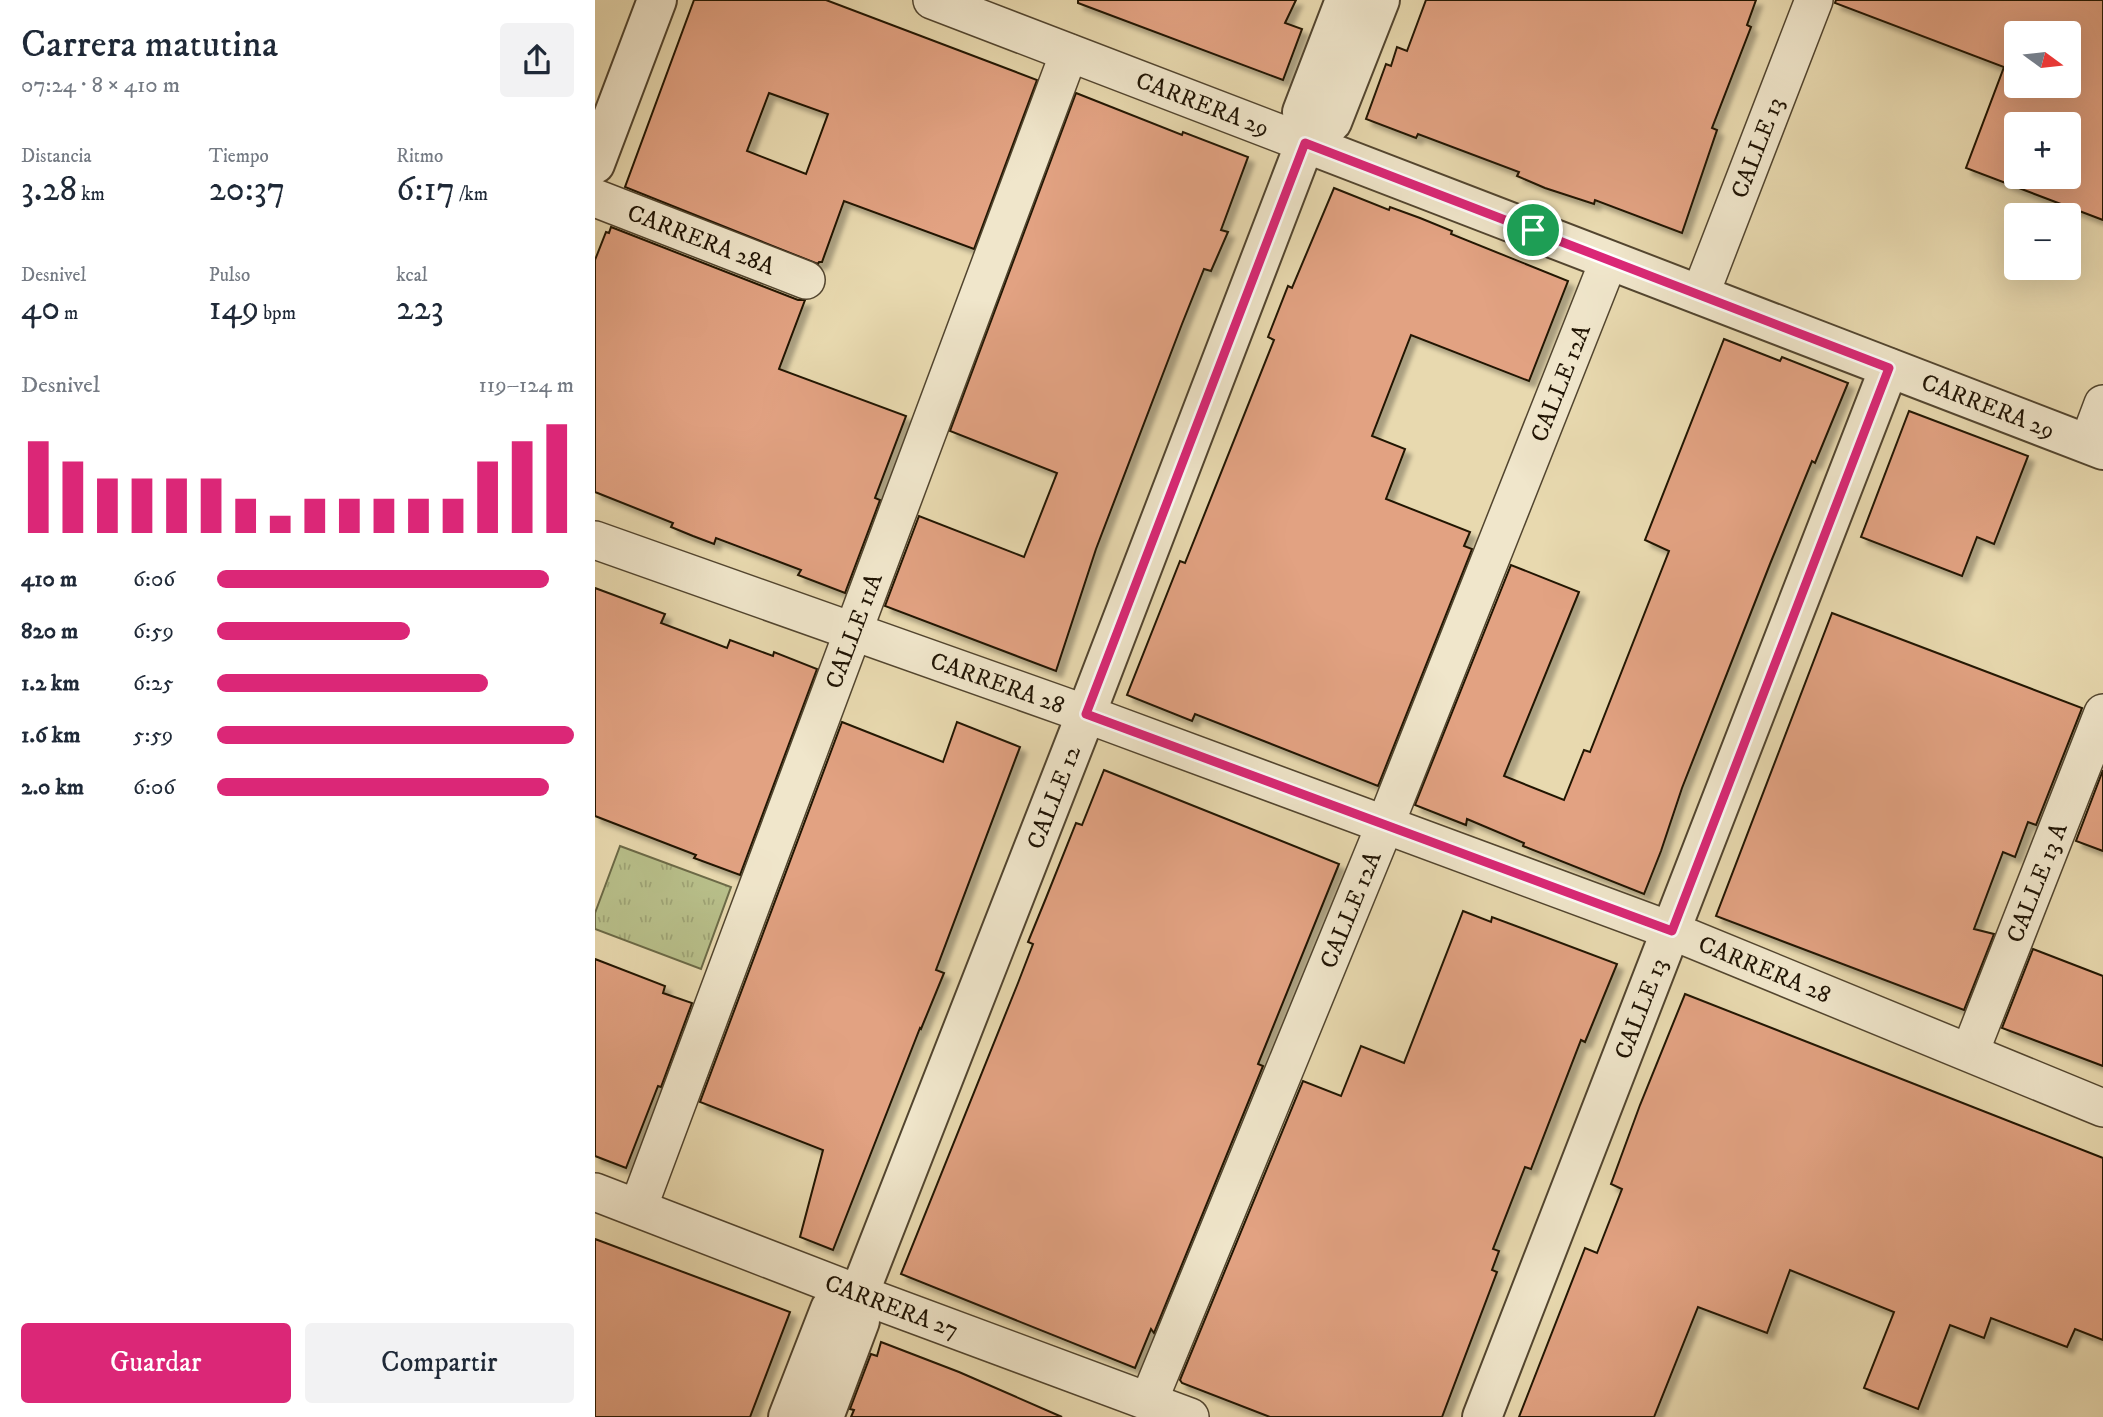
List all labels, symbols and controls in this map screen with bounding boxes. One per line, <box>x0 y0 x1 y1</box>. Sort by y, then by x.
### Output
text: Carrera matutina <box>21 21 278 69</box>
north arrow <box>2004 21 2081 98</box>
map controls <box>2004 21 2081 280</box>
button: share <box>500 23 574 97</box>
street label: CARRERA 29 <box>1132 66 1273 144</box>
text: 07:24 · 8 × 410 m <box>21 71 180 100</box>
street label: CALLE 13 <box>1725 93 1791 203</box>
button: + <box>2004 112 2081 189</box>
text: Distancia <box>21 145 92 168</box>
text: Tiempo <box>209 145 269 168</box>
text: Ritmo <box>396 145 443 168</box>
text: 3.28 <box>21 168 77 212</box>
text: 20:37 <box>209 168 285 212</box>
text: 6:17 <box>396 168 455 212</box>
text: km <box>77 183 105 206</box>
text: /km <box>455 183 488 206</box>
street label: CARRERA 28A <box>623 198 780 283</box>
pin <box>1503 200 1563 260</box>
button: − <box>2004 203 2081 280</box>
icon: arrive <box>1514 211 1552 249</box>
text: Desnivel <box>21 264 86 287</box>
text: Pulso <box>209 264 250 287</box>
text: kcal <box>396 264 428 287</box>
text: 40 <box>21 287 60 331</box>
text: 149 <box>209 287 259 331</box>
text: 223 <box>396 287 444 331</box>
text: m <box>60 302 78 325</box>
text: bpm <box>259 302 296 325</box>
street label: CALLE 12A <box>1524 320 1598 446</box>
street label: CARRERA 29 <box>1917 368 2059 446</box>
text: Desnivel <box>21 371 100 400</box>
text: 119–124 m <box>478 371 574 400</box>
text: 410 m <box>21 565 77 594</box>
text: 6:06 <box>133 565 175 594</box>
street label: CALLE 11A <box>819 569 890 693</box>
text: 820 m <box>21 617 78 646</box>
text: 6:59 <box>133 617 174 646</box>
street label: CARRERA 28 <box>926 646 1068 721</box>
text: 1.2 km <box>21 669 80 698</box>
text: 6:25 <box>133 669 174 698</box>
text: 1.6 km <box>21 721 80 750</box>
text: 5:59 <box>133 721 173 750</box>
street label: CALLE 12 <box>1021 741 1088 854</box>
text: 2.0 km <box>21 773 84 802</box>
text: 6:06 <box>133 773 175 802</box>
street label: CALLE 13 A <box>2000 818 2075 947</box>
street label: CALLE 12A <box>1314 846 1389 973</box>
street label: CARRERA 28 <box>1694 929 1835 1011</box>
street label: CALLE 13 <box>1608 954 1674 1064</box>
street label: CARRERA 27 <box>820 1268 963 1346</box>
button: Guardar <box>21 1323 291 1403</box>
button: Compartir <box>305 1323 574 1403</box>

